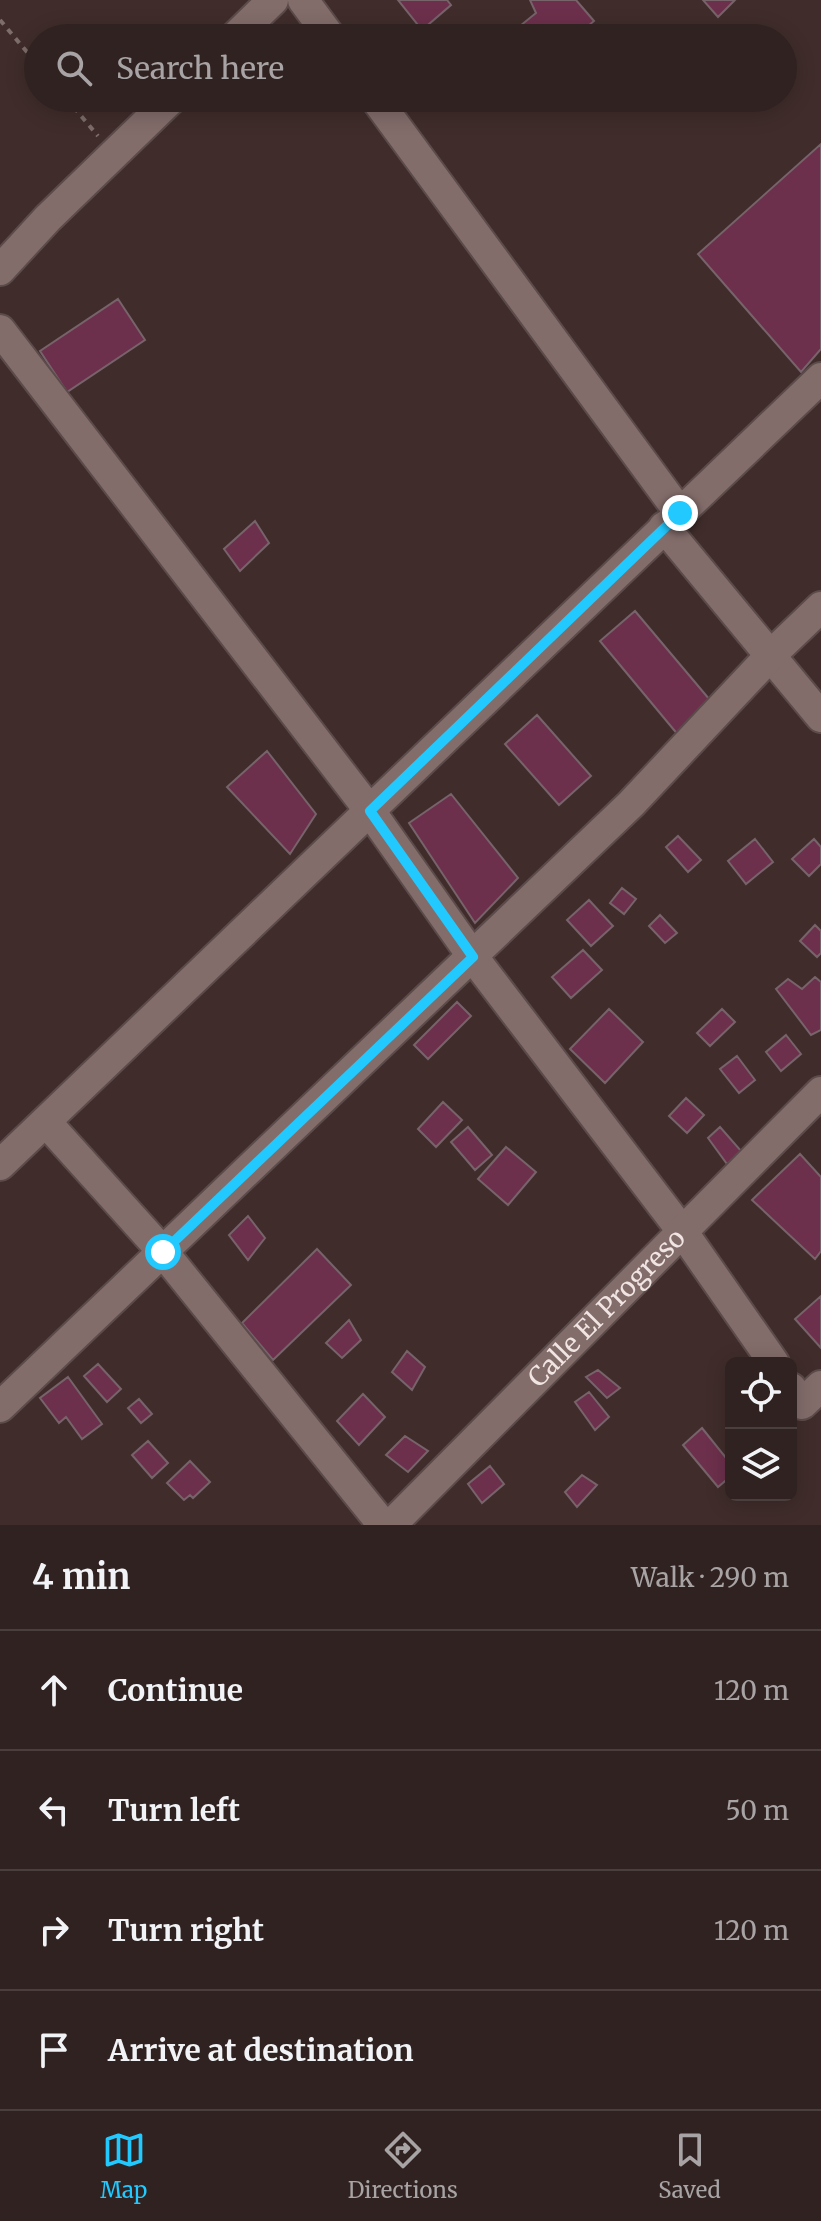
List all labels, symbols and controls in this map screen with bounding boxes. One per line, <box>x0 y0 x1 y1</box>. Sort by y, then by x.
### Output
search box <box>24 24 797 112</box>
icon: search <box>52 46 96 90</box>
text: Search here <box>116 49 284 87</box>
route end <box>662 495 698 531</box>
street label: Calle El Progreso <box>521 1221 692 1394</box>
route start <box>145 1234 181 1270</box>
map controls <box>725 1357 797 1501</box>
button: locate <box>725 1357 797 1429</box>
button: layers <box>725 1429 797 1501</box>
text: 4 min <box>32 1556 130 1598</box>
text: Walk · 290 m <box>631 1561 789 1594</box>
icon: ahead <box>32 1668 76 1712</box>
text: Continue <box>108 1671 243 1709</box>
text: 120 m <box>714 1674 789 1707</box>
icon: left <box>32 1788 76 1832</box>
text: Turn left <box>108 1791 240 1829</box>
text: 50 m <box>725 1794 789 1827</box>
icon: right <box>32 1908 76 1952</box>
text: Turn right <box>108 1911 264 1949</box>
text: 120 m <box>714 1914 789 1947</box>
icon: arrive <box>32 2028 76 2072</box>
text: Arrive at destination <box>108 2031 414 2069</box>
tab: Map <box>100 2128 147 2204</box>
tab: Directions <box>348 2128 458 2204</box>
tab: Saved <box>658 2128 721 2204</box>

